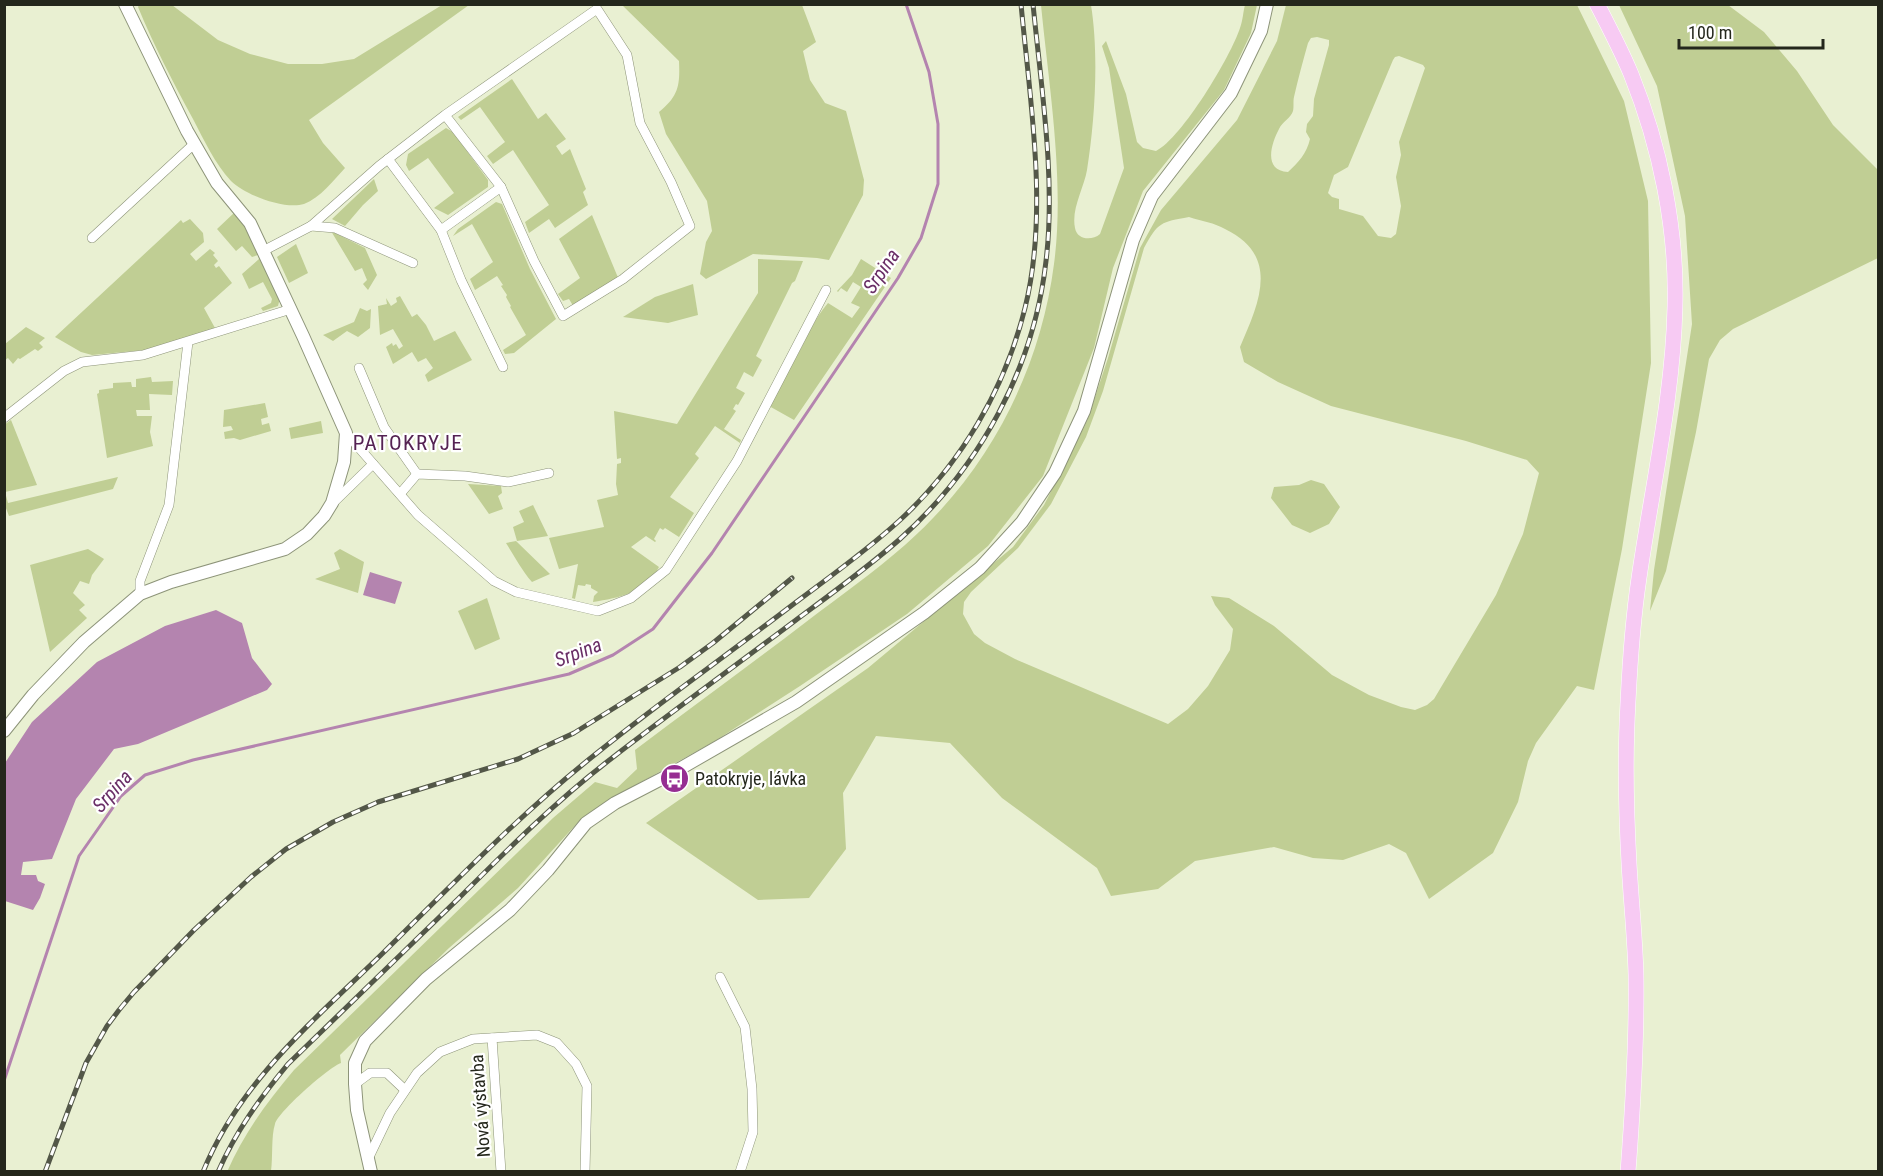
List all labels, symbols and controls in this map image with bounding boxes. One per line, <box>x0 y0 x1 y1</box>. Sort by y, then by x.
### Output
scale bar <box>1679 12 1823 50</box>
text: 100 m <box>1688 22 1732 43</box>
water label: Srpina <box>857 244 905 298</box>
district label: PATOKRYJE <box>353 431 463 455</box>
water label: Srpina <box>551 632 605 672</box>
bus stop icon: Patokryje, lávka <box>658 762 690 794</box>
water label: Srpina <box>87 765 137 817</box>
place label: Patokryje, lávka <box>695 768 806 789</box>
street label: Nová výstavba <box>466 1054 494 1158</box>

